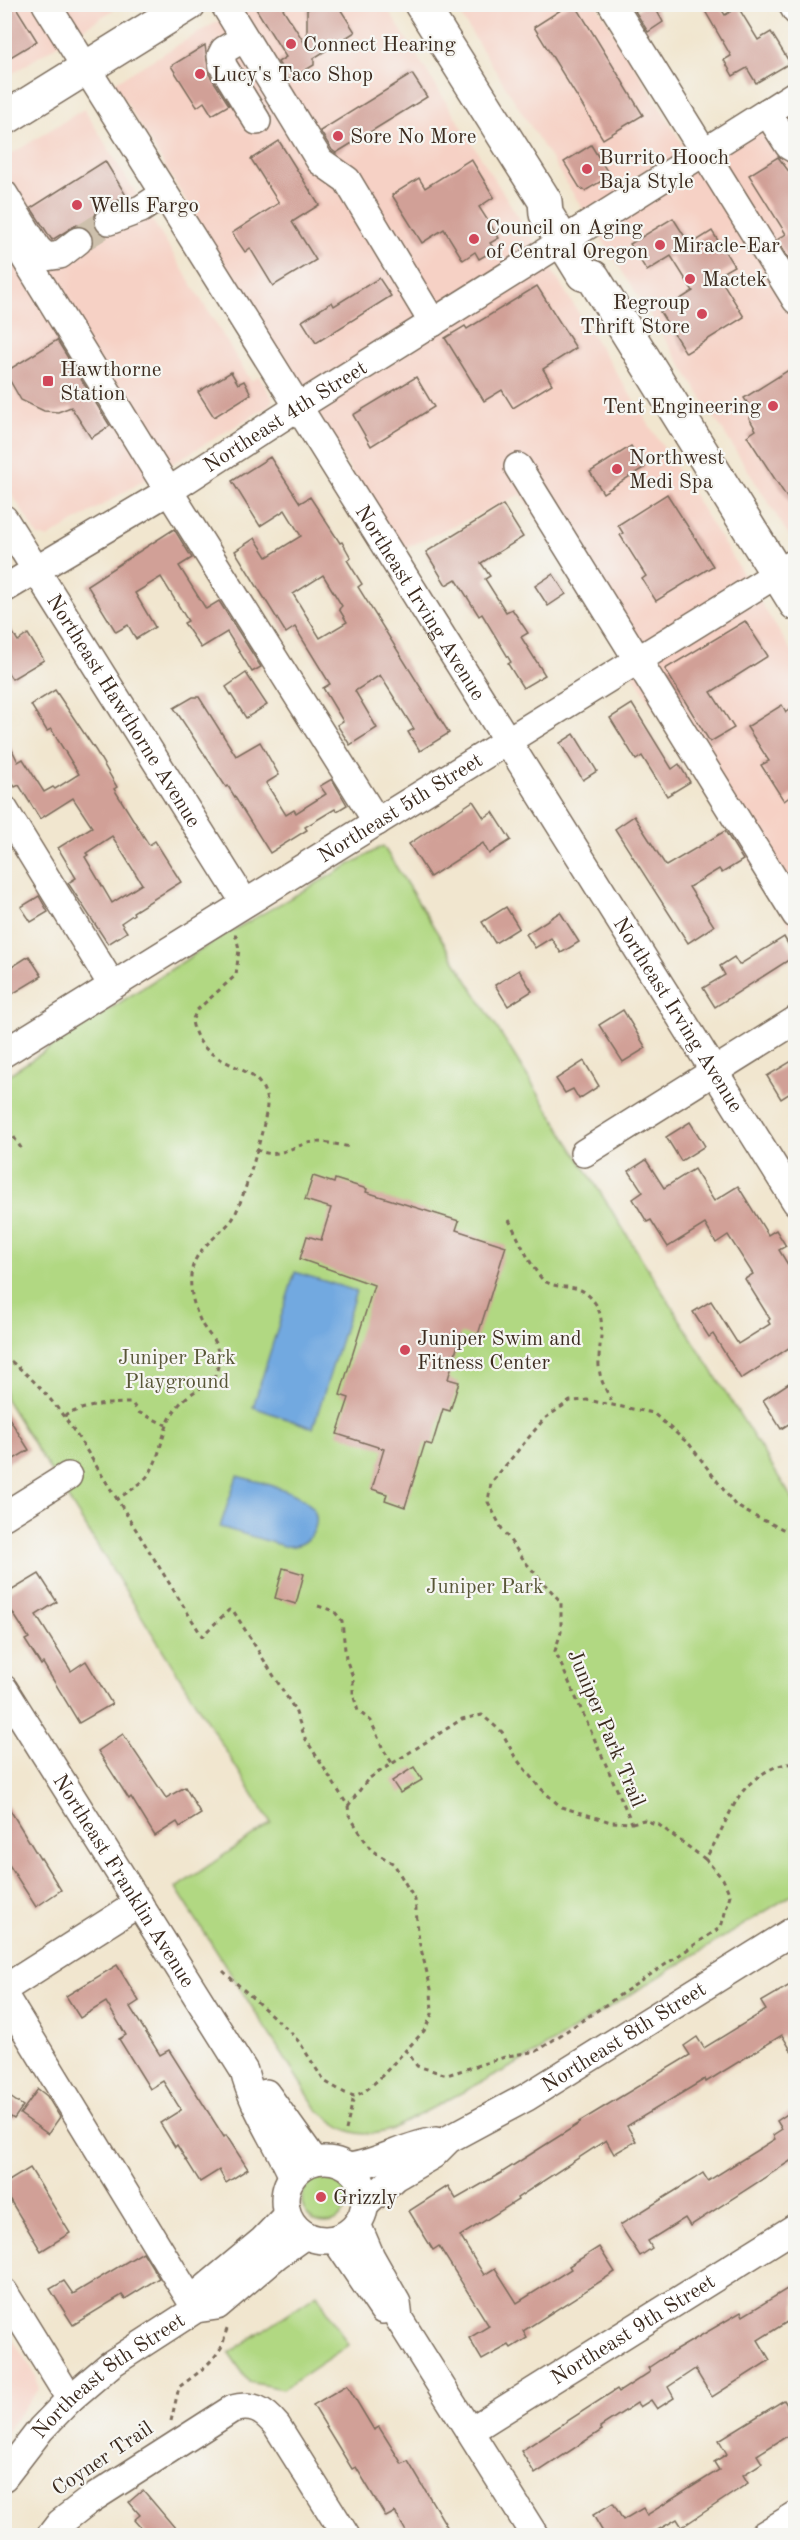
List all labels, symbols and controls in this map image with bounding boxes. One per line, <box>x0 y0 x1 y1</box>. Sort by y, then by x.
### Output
place label: Connect Hearing <box>303 35 456 56</box>
marker: Connect Hearing <box>284 37 298 51</box>
place label: Lucy's Taco Shop <box>212 65 373 86</box>
marker: Lucy's Taco Shop <box>193 67 207 81</box>
place label: Sore No More <box>350 127 476 148</box>
marker: Sore No More <box>331 129 345 143</box>
place label: Burrito Hooch Baja Style <box>599 148 729 193</box>
marker: Burrito Hooch Baja Style <box>580 162 594 176</box>
place label: Wells Fargo <box>89 196 199 217</box>
marker: Wells Fargo <box>70 198 84 212</box>
place label: Council on Aging of Central Oregon <box>486 218 648 263</box>
marker: Council on Aging of Central Oregon <box>467 232 481 246</box>
place label: Miracle-Ear <box>672 236 780 257</box>
marker: Miracle-Ear <box>653 238 667 252</box>
place label: Mactek <box>702 270 767 291</box>
marker: Mactek <box>683 272 697 286</box>
place label: Regroup Thrift Store <box>580 293 690 338</box>
marker: Regroup Thrift Store <box>695 307 709 321</box>
street label: Northeast 4th Street <box>201 358 371 477</box>
place label: Hawthorne Station <box>60 360 162 405</box>
marker: Hawthorne Station <box>41 374 55 388</box>
place label: Tent Engineering <box>603 397 762 418</box>
marker: Tent Engineering <box>766 399 780 413</box>
place label: Northwest Medi Spa <box>629 448 724 493</box>
marker: Northwest Medi Spa <box>610 462 624 476</box>
street label: Northeast Irving Avenue <box>351 502 488 704</box>
street label: Northeast Hawthorne Avenue <box>42 591 204 831</box>
street label: Northeast 5th Street <box>315 750 487 867</box>
street label: Northeast Irving Avenue <box>609 914 746 1116</box>
place label: Juniper Swim and Fitness Center <box>417 1329 582 1374</box>
marker: Juniper Swim and Fitness Center <box>398 1343 412 1357</box>
park label: Juniper Park Playground <box>118 1348 236 1393</box>
park label: Juniper Park <box>426 1577 544 1598</box>
street label: Juniper Park Trail <box>563 1647 648 1811</box>
street label: Northeast Franklin Avenue <box>48 1771 198 1991</box>
street label: Northeast 8th Street <box>539 1979 710 2097</box>
place label: Grizzly <box>333 2188 398 2209</box>
marker: Grizzly <box>314 2190 328 2204</box>
street label: Northeast 9th Street <box>548 2271 719 2389</box>
street label: Northeast 8th Street <box>29 2310 189 2443</box>
street label: Coyner Trail <box>49 2418 157 2501</box>

